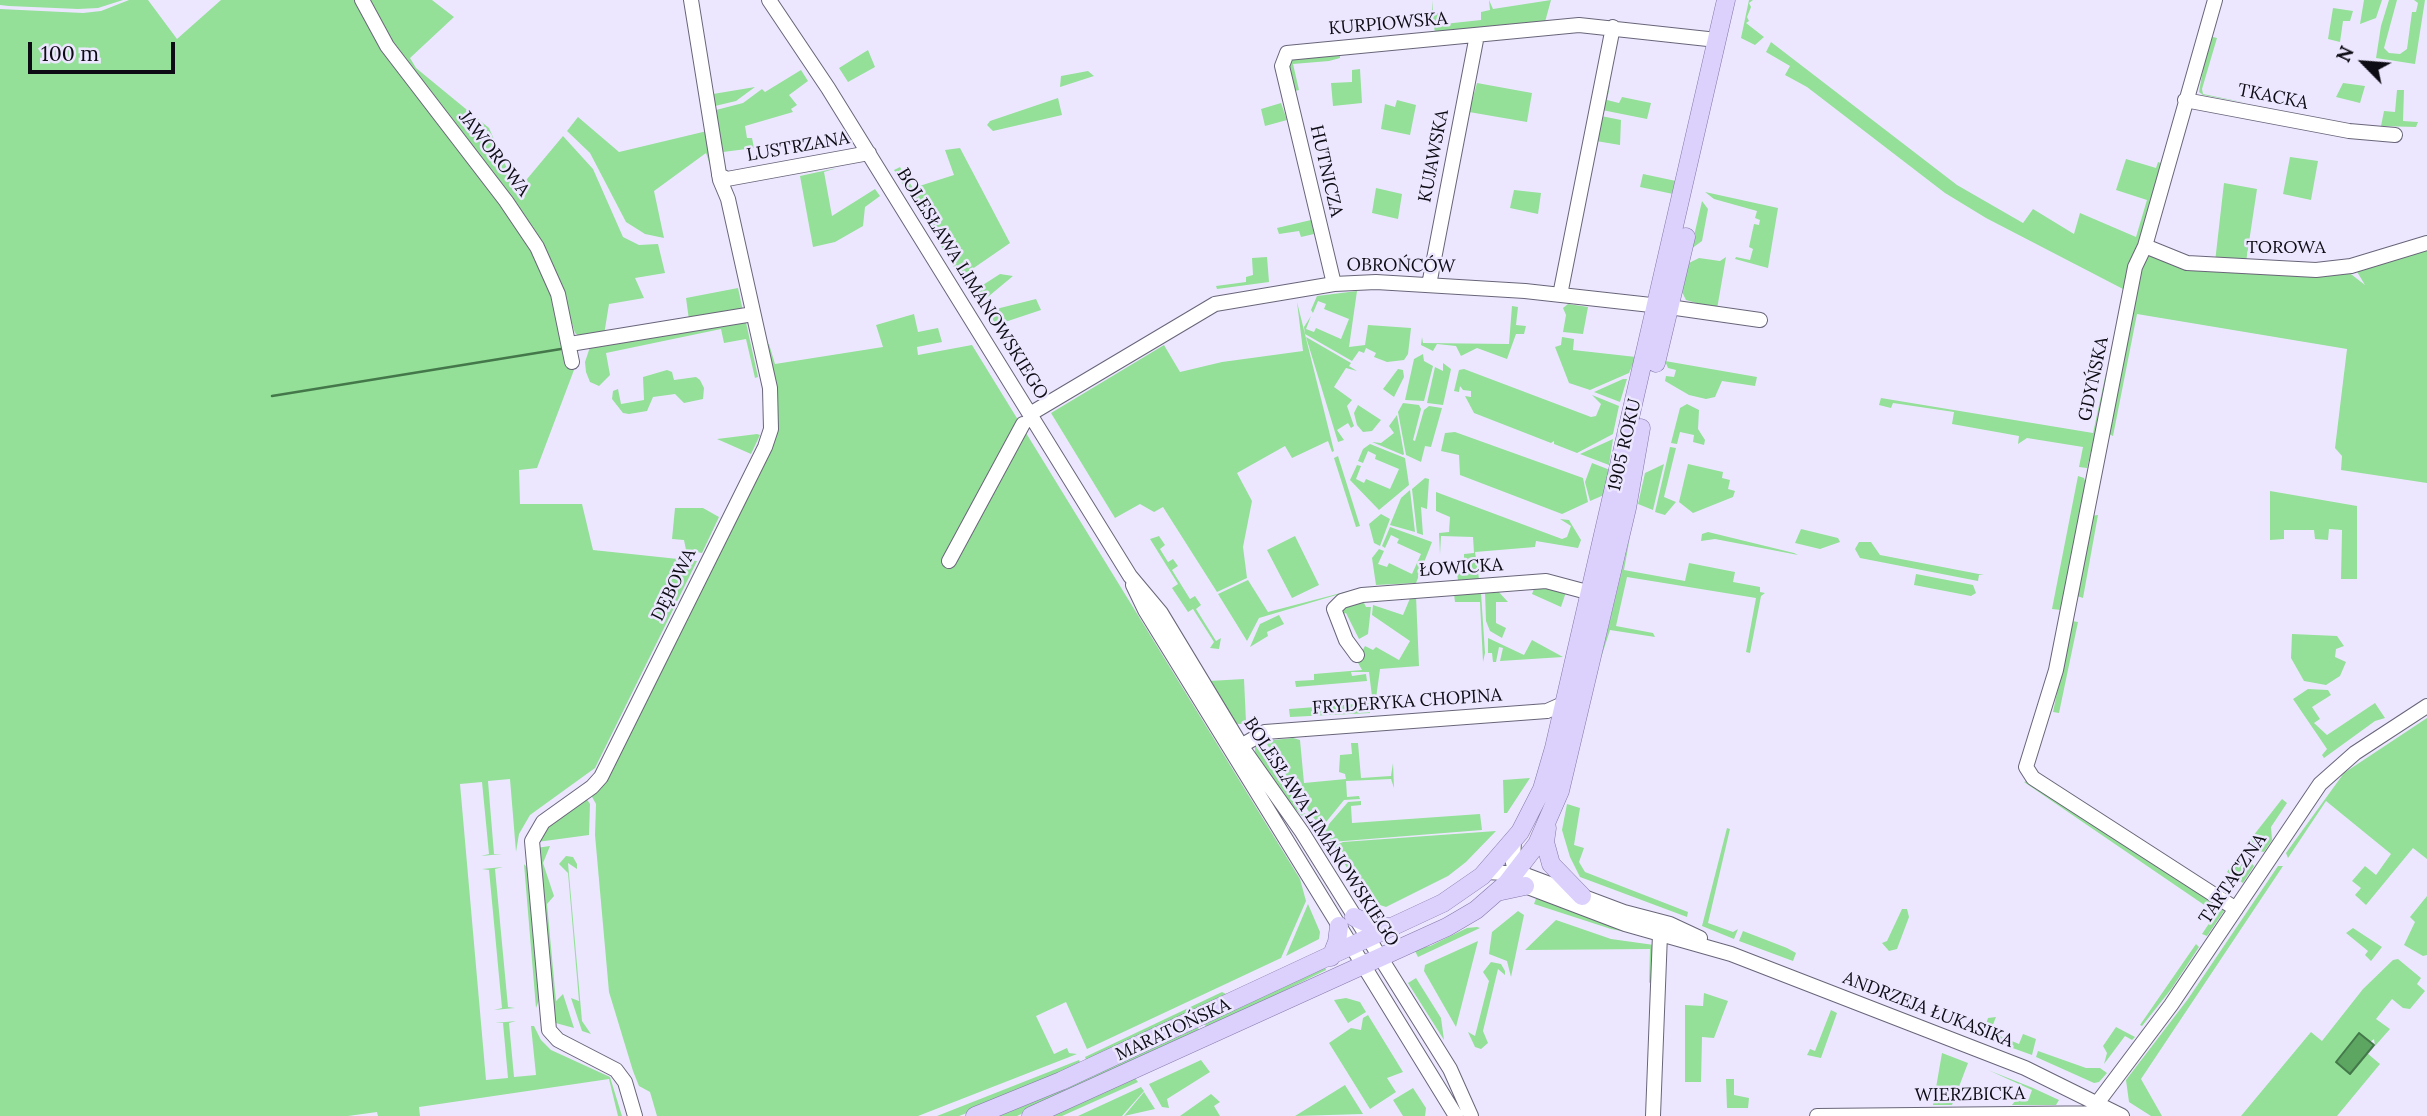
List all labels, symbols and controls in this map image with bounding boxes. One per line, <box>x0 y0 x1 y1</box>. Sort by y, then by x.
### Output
street label: KURPIOWSKA <box>1328 8 1448 40</box>
scale bar <box>32 28 178 72</box>
north arrow <box>2329 28 2399 98</box>
text: 100 m <box>41 40 99 67</box>
text: N <box>2331 42 2359 66</box>
street label: TKACKA <box>2236 80 2310 114</box>
street label: JAWOROWA <box>454 107 534 201</box>
street label: KUJAWSKA <box>1414 108 1454 204</box>
street label: HUTNICZA <box>1305 123 1347 219</box>
street label: LUSTRZANA <box>745 127 851 167</box>
street label: BOLESŁAWA LIMANOWSKIEGO <box>892 164 1052 404</box>
street label: TOROWA <box>2246 237 2326 259</box>
street label: OBROŃCÓW <box>1346 254 1456 278</box>
street label: GDYŃSKA <box>2075 335 2113 423</box>
street label: 1905 ROKU <box>1604 397 1646 493</box>
street label: DĘBOWA <box>647 545 701 625</box>
street label: ŁOWICKA <box>1418 554 1504 582</box>
street label: FRYDERYKA CHOPINA <box>1311 685 1503 719</box>
street label: BOLESŁAWA LIMANOWSKIEGO <box>1239 713 1403 951</box>
street label: TARTACZNA <box>2195 830 2271 928</box>
street label: ANDRZEJA ŁUKASIKA <box>1840 967 2016 1053</box>
street label: MARATOŃSKA <box>1112 994 1234 1066</box>
street label: WIERZBICKA <box>1915 1083 2025 1107</box>

